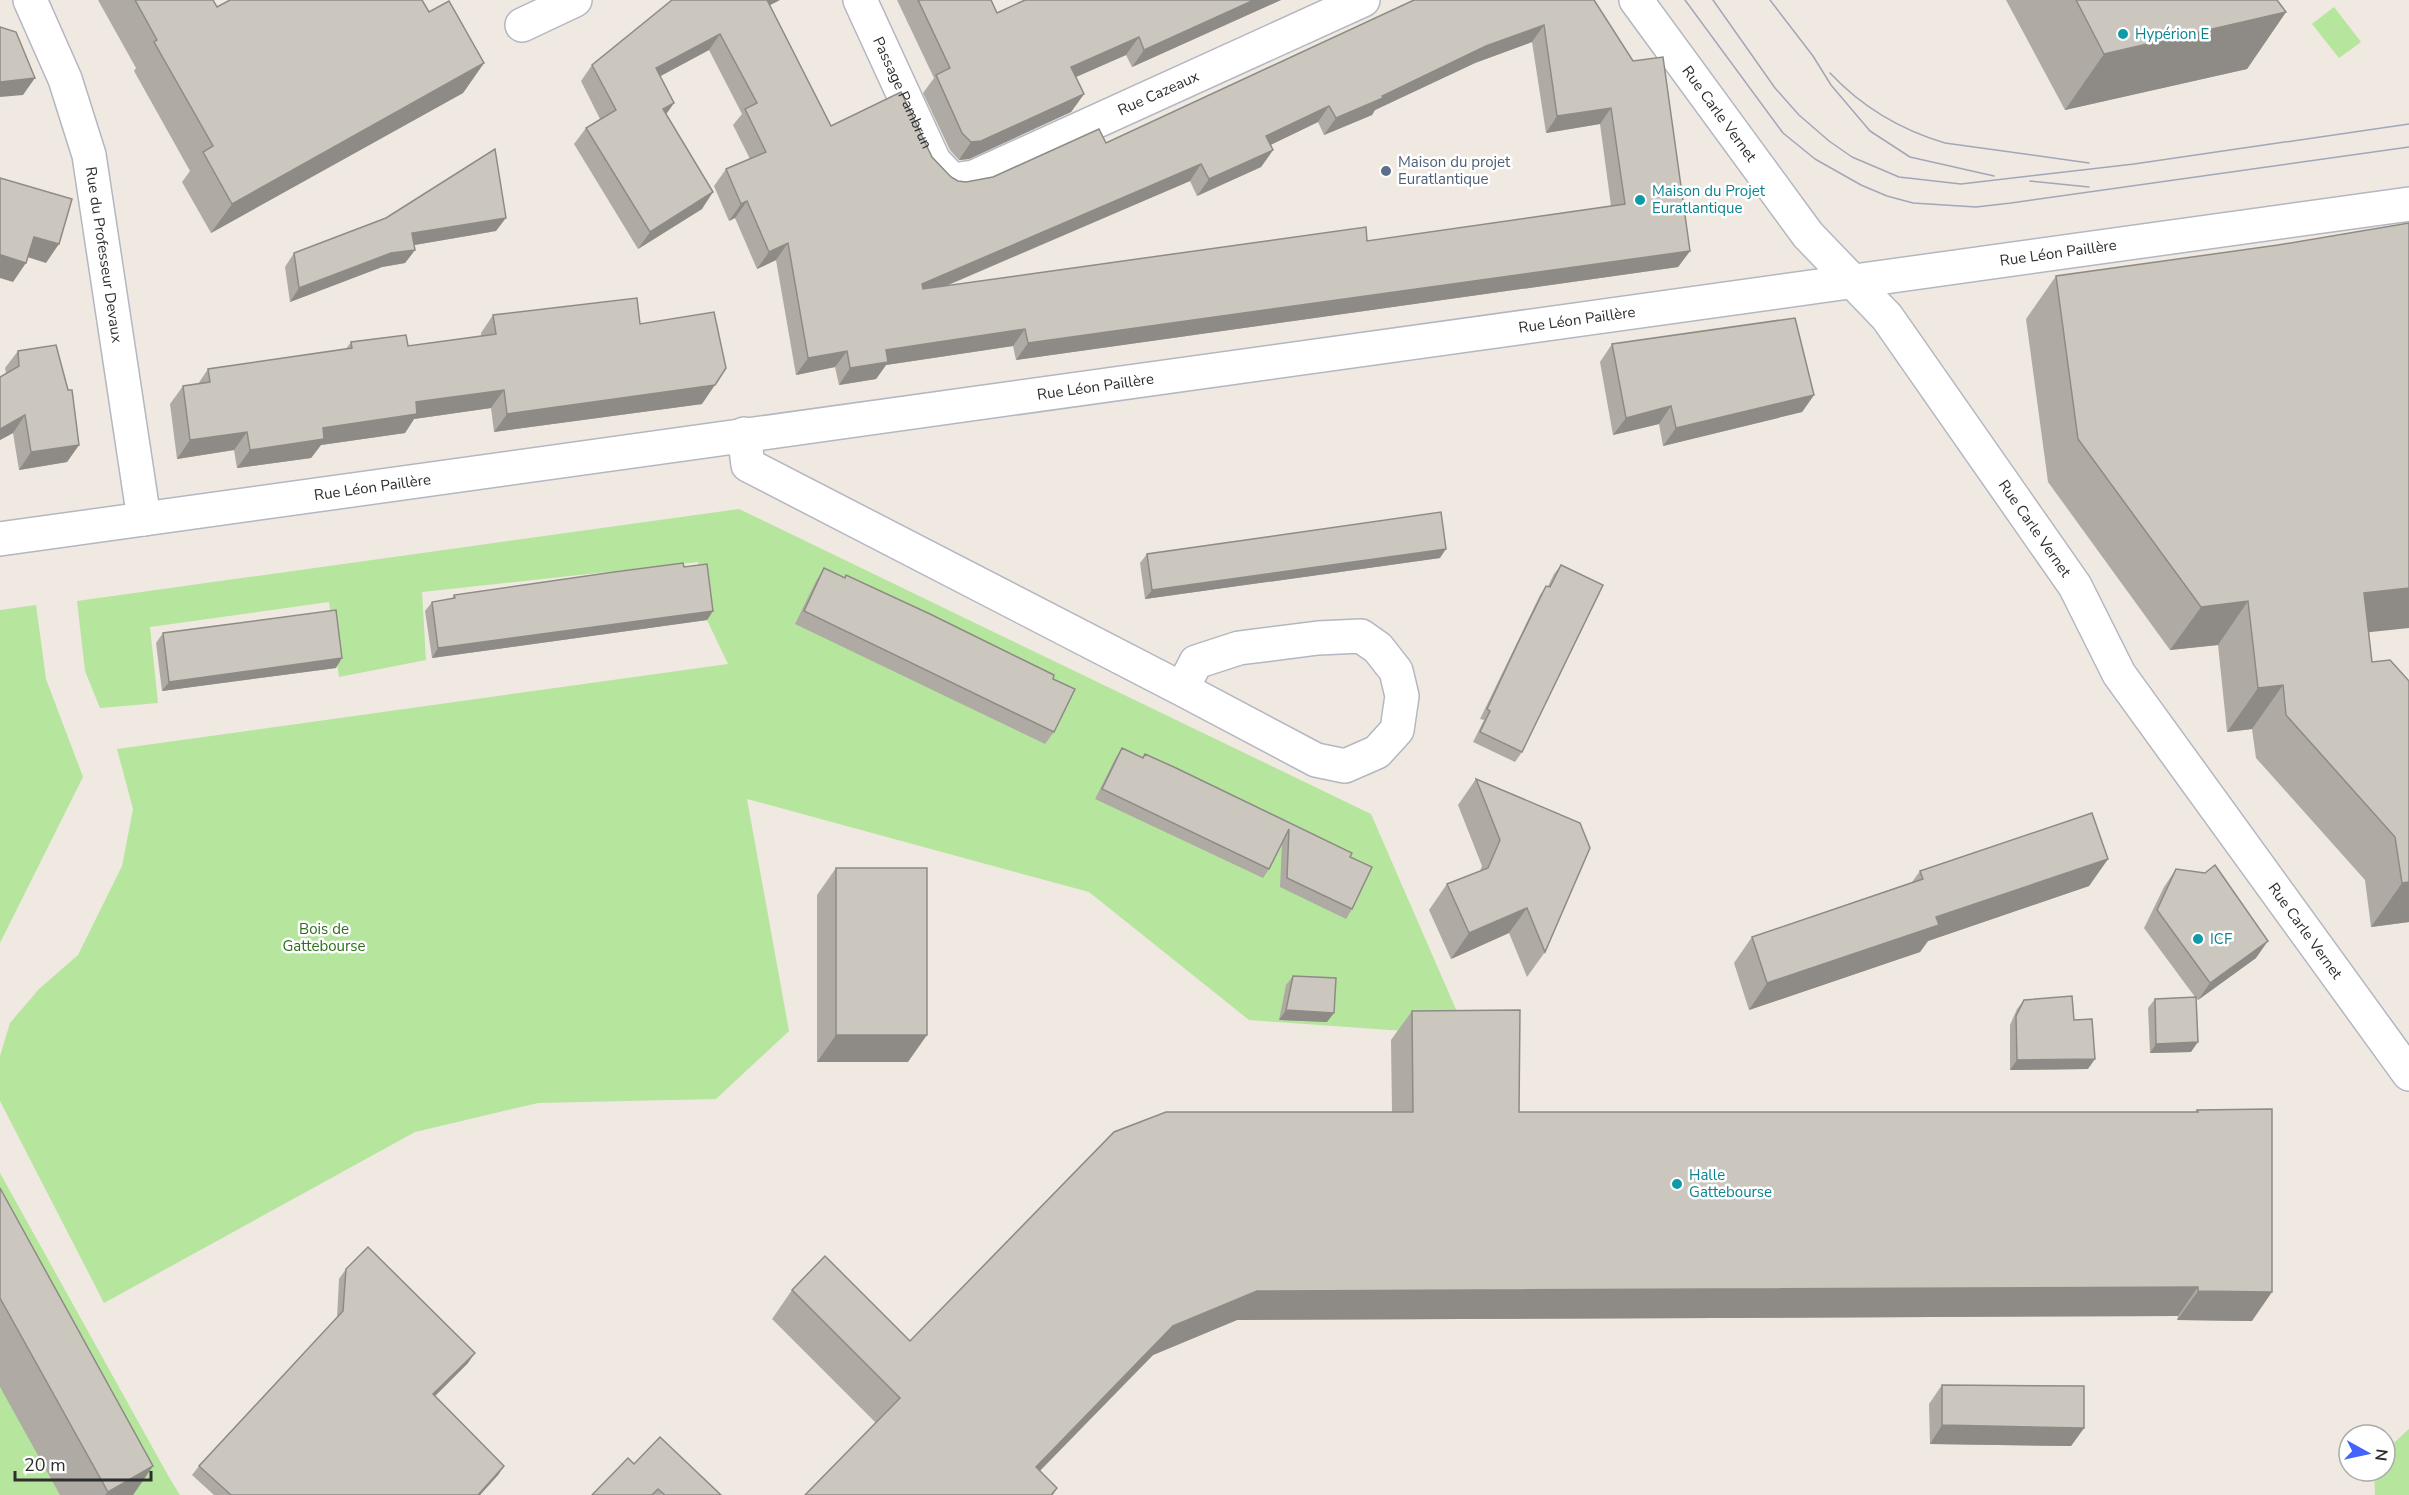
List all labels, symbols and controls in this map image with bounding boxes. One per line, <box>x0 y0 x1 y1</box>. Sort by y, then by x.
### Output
place label: Hypérion E <box>2135 24 2209 44</box>
marker: Hypérion E <box>2116 27 2130 41</box>
street label: Passage Pambrun <box>868 33 937 152</box>
street label: Rue Carle Vernet <box>1677 62 1762 166</box>
street label: Rue Cazeaux <box>1114 66 1202 120</box>
place label: Maison du projet Euratlantique <box>1398 152 1511 189</box>
marker: Maison du projet Euratlantique <box>1379 164 1393 178</box>
street label: Rue du Professeur Devaux <box>81 165 127 344</box>
place label: Maison du Projet Euratlantique <box>1652 181 1766 218</box>
marker: Maison du Projet Euratlantique <box>1633 193 1647 207</box>
street label: Rue Léon Paillère <box>1998 235 2118 271</box>
street label: Rue Léon Paillère <box>1517 302 1637 338</box>
street label: Rue Léon Paillère <box>1036 369 1155 405</box>
street label: Rue Léon Paillère <box>313 469 432 505</box>
street label: Rue Carle Vernet <box>1994 476 2076 582</box>
street label: Rue Carle Vernet <box>2264 879 2347 984</box>
park label: Bois de Gattebourse <box>282 919 366 956</box>
place label: ICF <box>2210 929 2232 949</box>
marker: ICF <box>2191 932 2205 946</box>
place label: Halle Gattebourse <box>1689 1165 1772 1202</box>
marker: Halle Gattebourse <box>1670 1177 1684 1191</box>
north arrow <box>2337 1423 2397 1483</box>
scale bar <box>15 1444 152 1482</box>
text: N <box>2369 1447 2393 1462</box>
text: 20 m <box>24 1453 66 1477</box>

